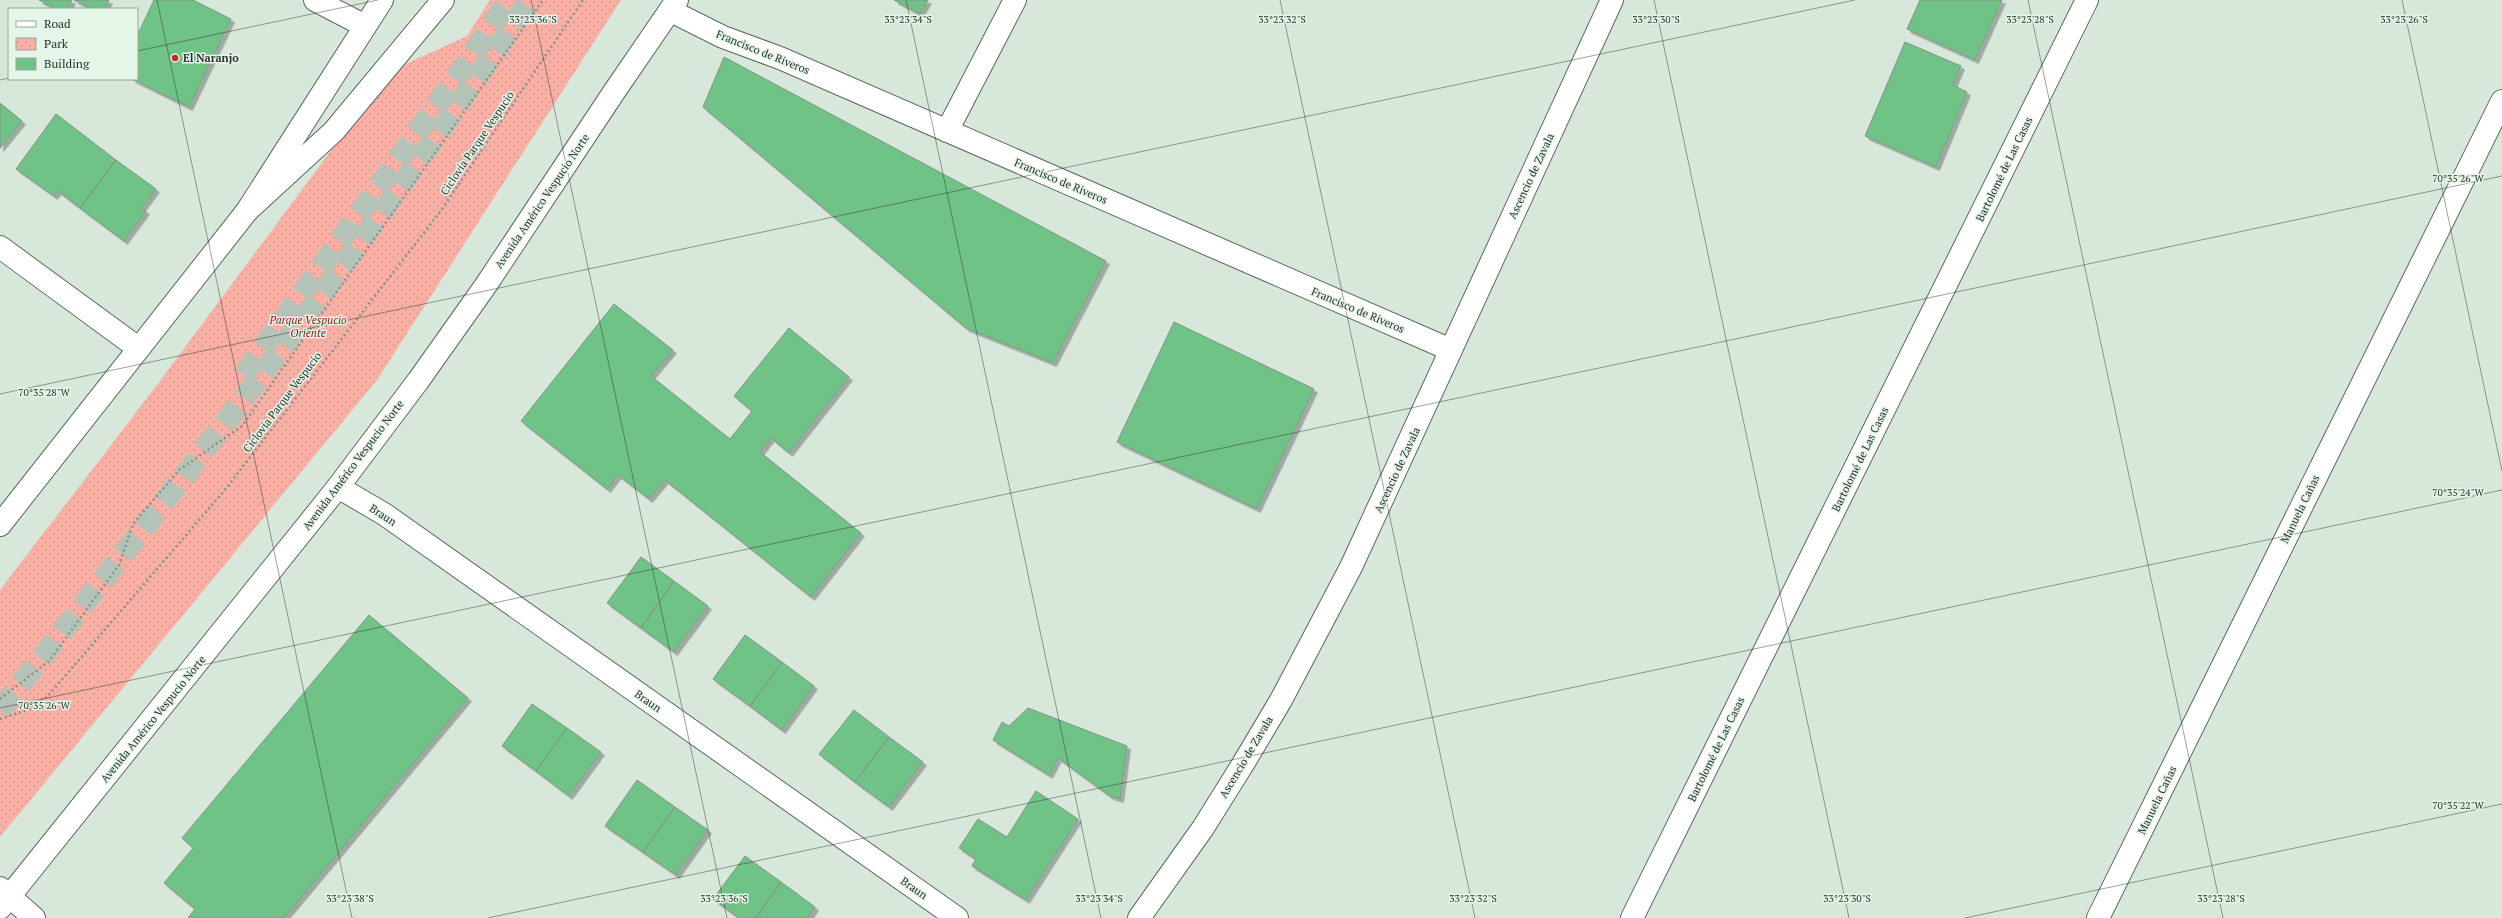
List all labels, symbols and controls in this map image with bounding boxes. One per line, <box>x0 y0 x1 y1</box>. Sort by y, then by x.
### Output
legend <box>8 8 138 80</box>
text: 33°23'36"S <box>509 13 557 26</box>
text: 33°23'34"S <box>884 13 932 26</box>
text: 33°23'32"S <box>1258 13 1306 26</box>
text: 33°23'30"S <box>1632 13 1680 26</box>
text: 33°23'28"S <box>2006 13 2054 26</box>
text: 33°23'26"S <box>2380 13 2428 26</box>
text: Road <box>44 16 71 31</box>
street label: Francisco de Riveros <box>714 27 812 77</box>
text: Park <box>44 36 69 51</box>
place label: El Naranjo <box>183 51 239 65</box>
marker: El Naranjo <box>170 53 180 63</box>
text: Building <box>44 56 90 71</box>
street label: Ciclovía Parque Vespucio <box>437 88 517 198</box>
street label: Bartolomé de Las Casas <box>1973 114 2036 224</box>
street label: Ascencio de Zavala <box>1505 130 1557 221</box>
street label: Avenida Américo Vespucio Norte <box>492 131 593 271</box>
street label: Francisco de Riveros <box>1012 155 1110 207</box>
text: 70°35'26"W <box>2432 172 2484 185</box>
street label: Francisco de Riveros <box>1309 284 1407 336</box>
park label: Parque Vespucio Oriente <box>268 313 347 340</box>
street label: Ciclovía Parque Vespucio <box>240 349 324 455</box>
text: 70°35'28"W <box>18 386 70 399</box>
street label: Avenida Américo Vespucio Norte <box>299 397 407 533</box>
street label: Bartolomé de Las Casas <box>1829 404 1892 514</box>
street label: Ascencio de Zavala <box>1371 424 1423 515</box>
street label: Manuela Cañas <box>2277 472 2323 546</box>
text: 70°35'24"W <box>2432 486 2484 499</box>
street label: Braun <box>367 501 400 529</box>
street label: Avenida Américo Vespucio Norte <box>97 652 209 785</box>
street label: Braun <box>632 687 664 715</box>
street label: Bartolomé de Las Casas <box>1685 694 1748 804</box>
text: 70°35'26"W <box>18 699 70 712</box>
street label: Ascencio de Zavala <box>1216 713 1276 800</box>
street label: Manuela Cañas <box>2134 763 2180 837</box>
text: 70°35'22"W <box>2432 799 2484 812</box>
street label: Braun <box>898 874 930 902</box>
text: 33°23'38"S <box>326 892 374 905</box>
text: 33°23'36"S <box>700 892 748 905</box>
text: 33°23'34"S <box>1075 892 1123 905</box>
text: 33°23'32"S <box>1449 892 1497 905</box>
text: 33°23'30"S <box>1823 892 1871 905</box>
text: 33°23'28"S <box>2197 892 2245 905</box>

